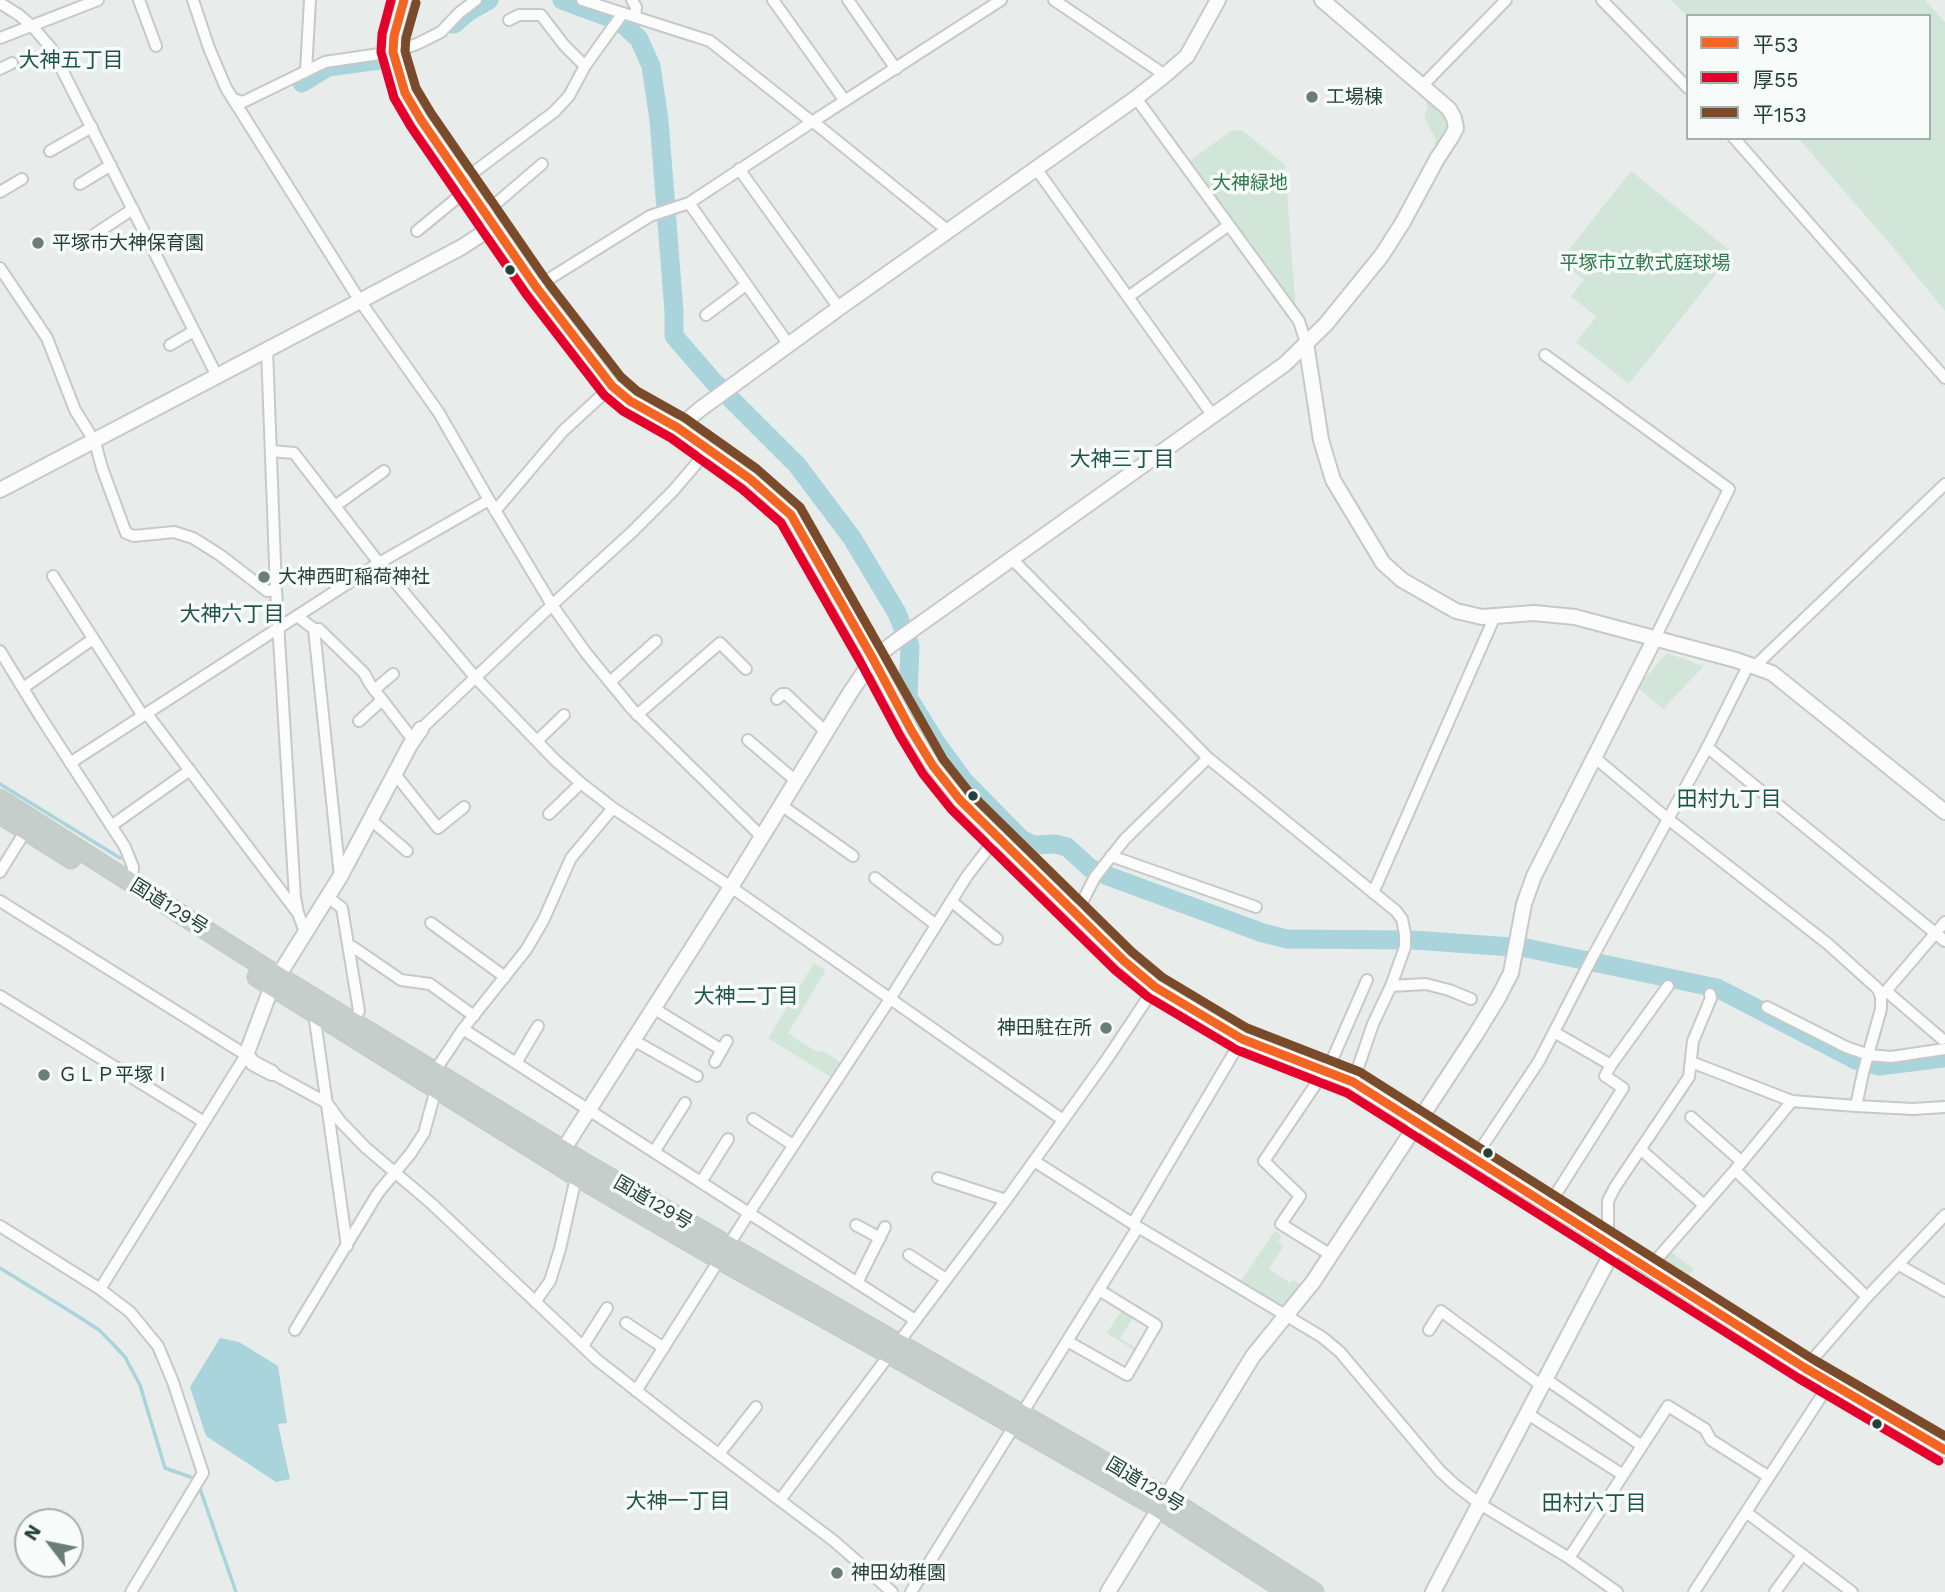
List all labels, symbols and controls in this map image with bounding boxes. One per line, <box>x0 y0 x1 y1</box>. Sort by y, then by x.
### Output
legend <box>1686 14 1931 140</box>
text: 平53 <box>1753 32 1798 57</box>
district label: 大神五丁目 <box>19 48 123 74</box>
text: 厚55 <box>1753 67 1798 92</box>
place label: 工場棟 <box>1326 86 1383 108</box>
marker: 工場棟 <box>1304 89 1320 105</box>
text: 平153 <box>1753 102 1807 127</box>
park label: 大神緑地 <box>1212 172 1288 194</box>
place label: 平塚市大神保育園 <box>52 232 204 254</box>
marker: 平塚市大神保育園 <box>30 235 46 251</box>
park label: 平塚市立軟式庭球場 <box>1560 252 1730 274</box>
unlabelled marker <box>503 263 517 277</box>
district label: 大神三丁目 <box>1070 447 1174 473</box>
place label: 大神西町稲荷神社 <box>278 566 430 588</box>
marker: 大神西町稲荷神社 <box>256 569 272 585</box>
district label: 大神六丁目 <box>180 602 284 628</box>
district label: 田村九丁目 <box>1677 787 1781 813</box>
unlabelled marker <box>966 789 980 803</box>
street label: 国道129号 <box>126 874 212 940</box>
district label: 大神二丁目 <box>694 984 798 1010</box>
place label: 神田駐在所 <box>997 1017 1092 1039</box>
marker: 神田駐在所 <box>1098 1020 1114 1036</box>
place label: ＧＬＰ平塚Ⅰ <box>58 1064 172 1086</box>
marker: ＧＬＰ平塚Ⅰ <box>36 1067 52 1083</box>
unlabelled marker <box>1481 1146 1495 1160</box>
street label: 国道129号 <box>610 1171 696 1235</box>
unlabelled marker <box>1870 1417 1884 1431</box>
street label: 国道129号 <box>1102 1453 1188 1517</box>
district label: 大神一丁目 <box>626 1489 730 1515</box>
district label: 田村六丁目 <box>1542 1491 1646 1517</box>
north arrow <box>14 1508 84 1578</box>
text: N <box>19 1521 46 1545</box>
place label: 神田幼稚園 <box>851 1562 946 1584</box>
marker: 神田幼稚園 <box>829 1565 845 1581</box>

